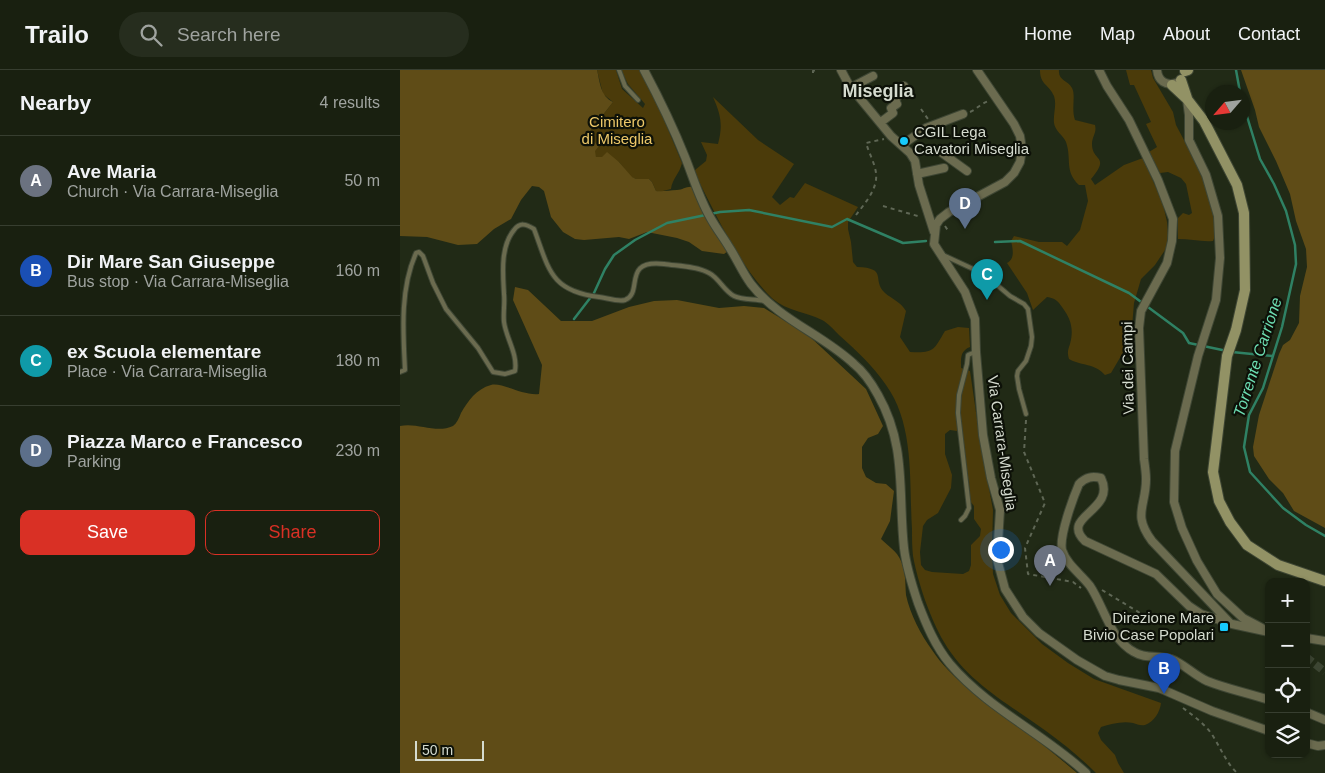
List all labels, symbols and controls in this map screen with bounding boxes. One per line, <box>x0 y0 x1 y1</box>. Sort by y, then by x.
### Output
search box <box>119 12 469 57</box>
text: Trailo <box>25 21 89 48</box>
icon: search <box>137 21 165 49</box>
text: Search here <box>177 24 281 45</box>
text: Home <box>1024 24 1072 44</box>
text: Map <box>1100 24 1135 44</box>
text: About <box>1163 24 1210 44</box>
text: Contact <box>1238 24 1300 44</box>
district label: Miseglia <box>842 81 914 101</box>
north arrow <box>1205 85 1250 130</box>
text: Nearby <box>20 91 91 114</box>
text: 4 results <box>320 94 380 111</box>
park label: Cimitero di Miseglia <box>582 113 653 147</box>
place label: CGIL Lega Cavatori Miseglia <box>914 123 1030 157</box>
marker: CGIL Lega Cavatori Miseglia <box>898 135 910 147</box>
text: Ave Maria <box>67 161 156 182</box>
text: A <box>30 172 42 189</box>
text: 50 m <box>344 172 380 189</box>
text: Church · Via Carrara-Miseglia <box>67 183 278 200</box>
pin: D <box>949 188 981 229</box>
text: Dir Mare San Giuseppe <box>67 251 275 272</box>
pin: C <box>971 259 1003 300</box>
text: B <box>30 262 42 279</box>
text: 160 m <box>336 262 380 279</box>
text: Bus stop · Via Carrara-Miseglia <box>67 273 289 290</box>
water label: Torrente Carrione <box>1230 295 1285 419</box>
street label: Via dei Campi <box>1118 321 1137 415</box>
text: ex Scuola elementare <box>67 341 261 362</box>
text: C <box>30 352 42 369</box>
text: 180 m <box>336 352 380 369</box>
text: Place · Via Carrara-Miseglia <box>67 363 267 380</box>
street label: Via Carrara-Miseglia <box>985 374 1020 512</box>
text: Piazza Marco e Francesco <box>67 431 303 452</box>
text: D <box>30 442 42 459</box>
text: 230 m <box>336 442 380 459</box>
text: Parking <box>67 453 121 470</box>
button: Save <box>20 510 195 555</box>
button: Share <box>205 510 380 555</box>
your location <box>988 537 1014 563</box>
pin: A <box>1034 545 1066 586</box>
map controls <box>1265 578 1310 758</box>
button: + <box>1265 578 1310 623</box>
place label: Direzione Mare Bivio Case Popolari <box>1083 609 1214 643</box>
marker: Direzione Mare Bivio Case Popolari <box>1218 621 1230 633</box>
button: − <box>1265 623 1310 668</box>
pin: B <box>1148 653 1180 694</box>
button: locate <box>1265 668 1310 713</box>
button: layers <box>1265 713 1310 758</box>
scale bar <box>415 738 484 761</box>
text: 50 m <box>422 742 453 758</box>

